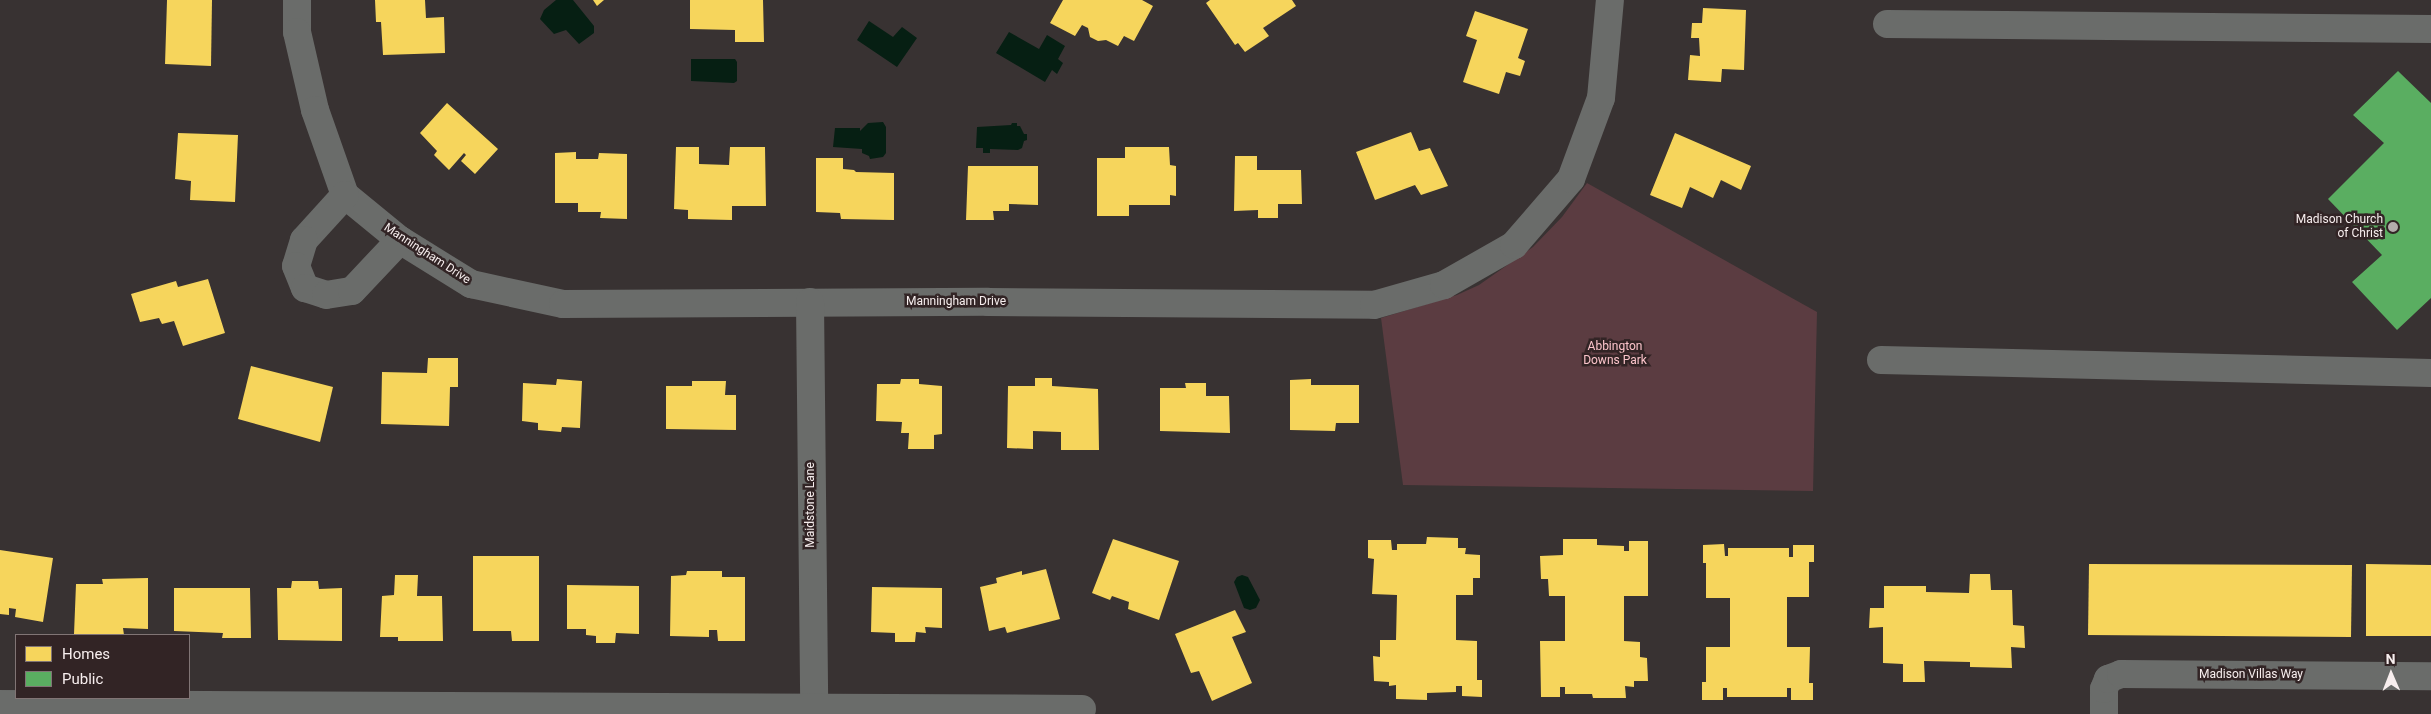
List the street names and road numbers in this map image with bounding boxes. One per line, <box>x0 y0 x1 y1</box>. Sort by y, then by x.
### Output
street label: Manningham Drive <box>381 221 473 287</box>
street label: Manningham Drive <box>906 295 1006 309</box>
street label: Maidstone Lane <box>804 462 818 548</box>
street label: Madison Villas Way <box>2199 668 2303 682</box>

